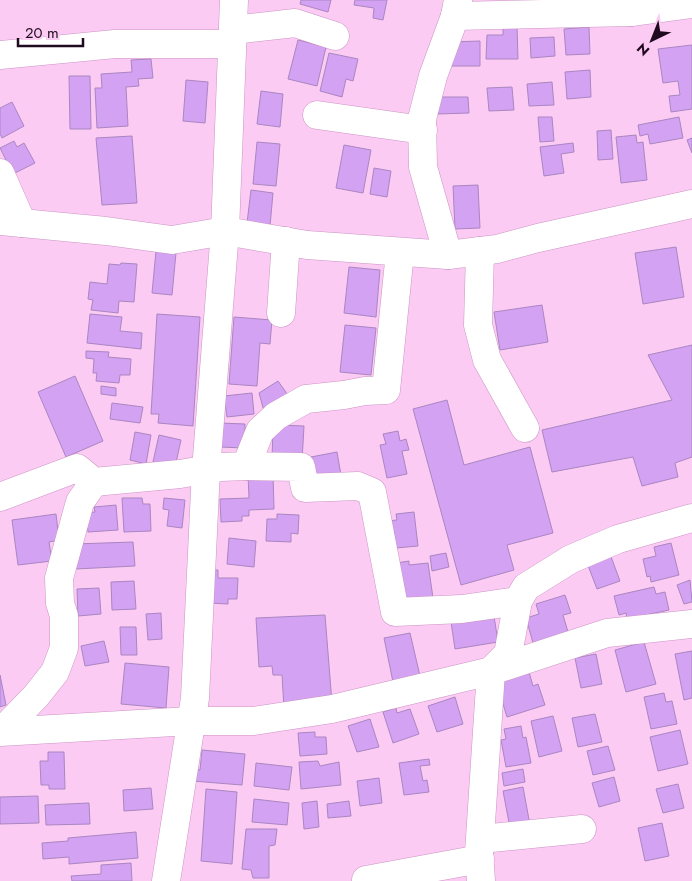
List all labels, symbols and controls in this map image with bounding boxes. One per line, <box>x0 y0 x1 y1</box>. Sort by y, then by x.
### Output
scale bar <box>18 15 82 47</box>
north arrow <box>627 15 677 65</box>
text: 20 m <box>25 22 59 44</box>
text: N <box>632 38 654 61</box>

